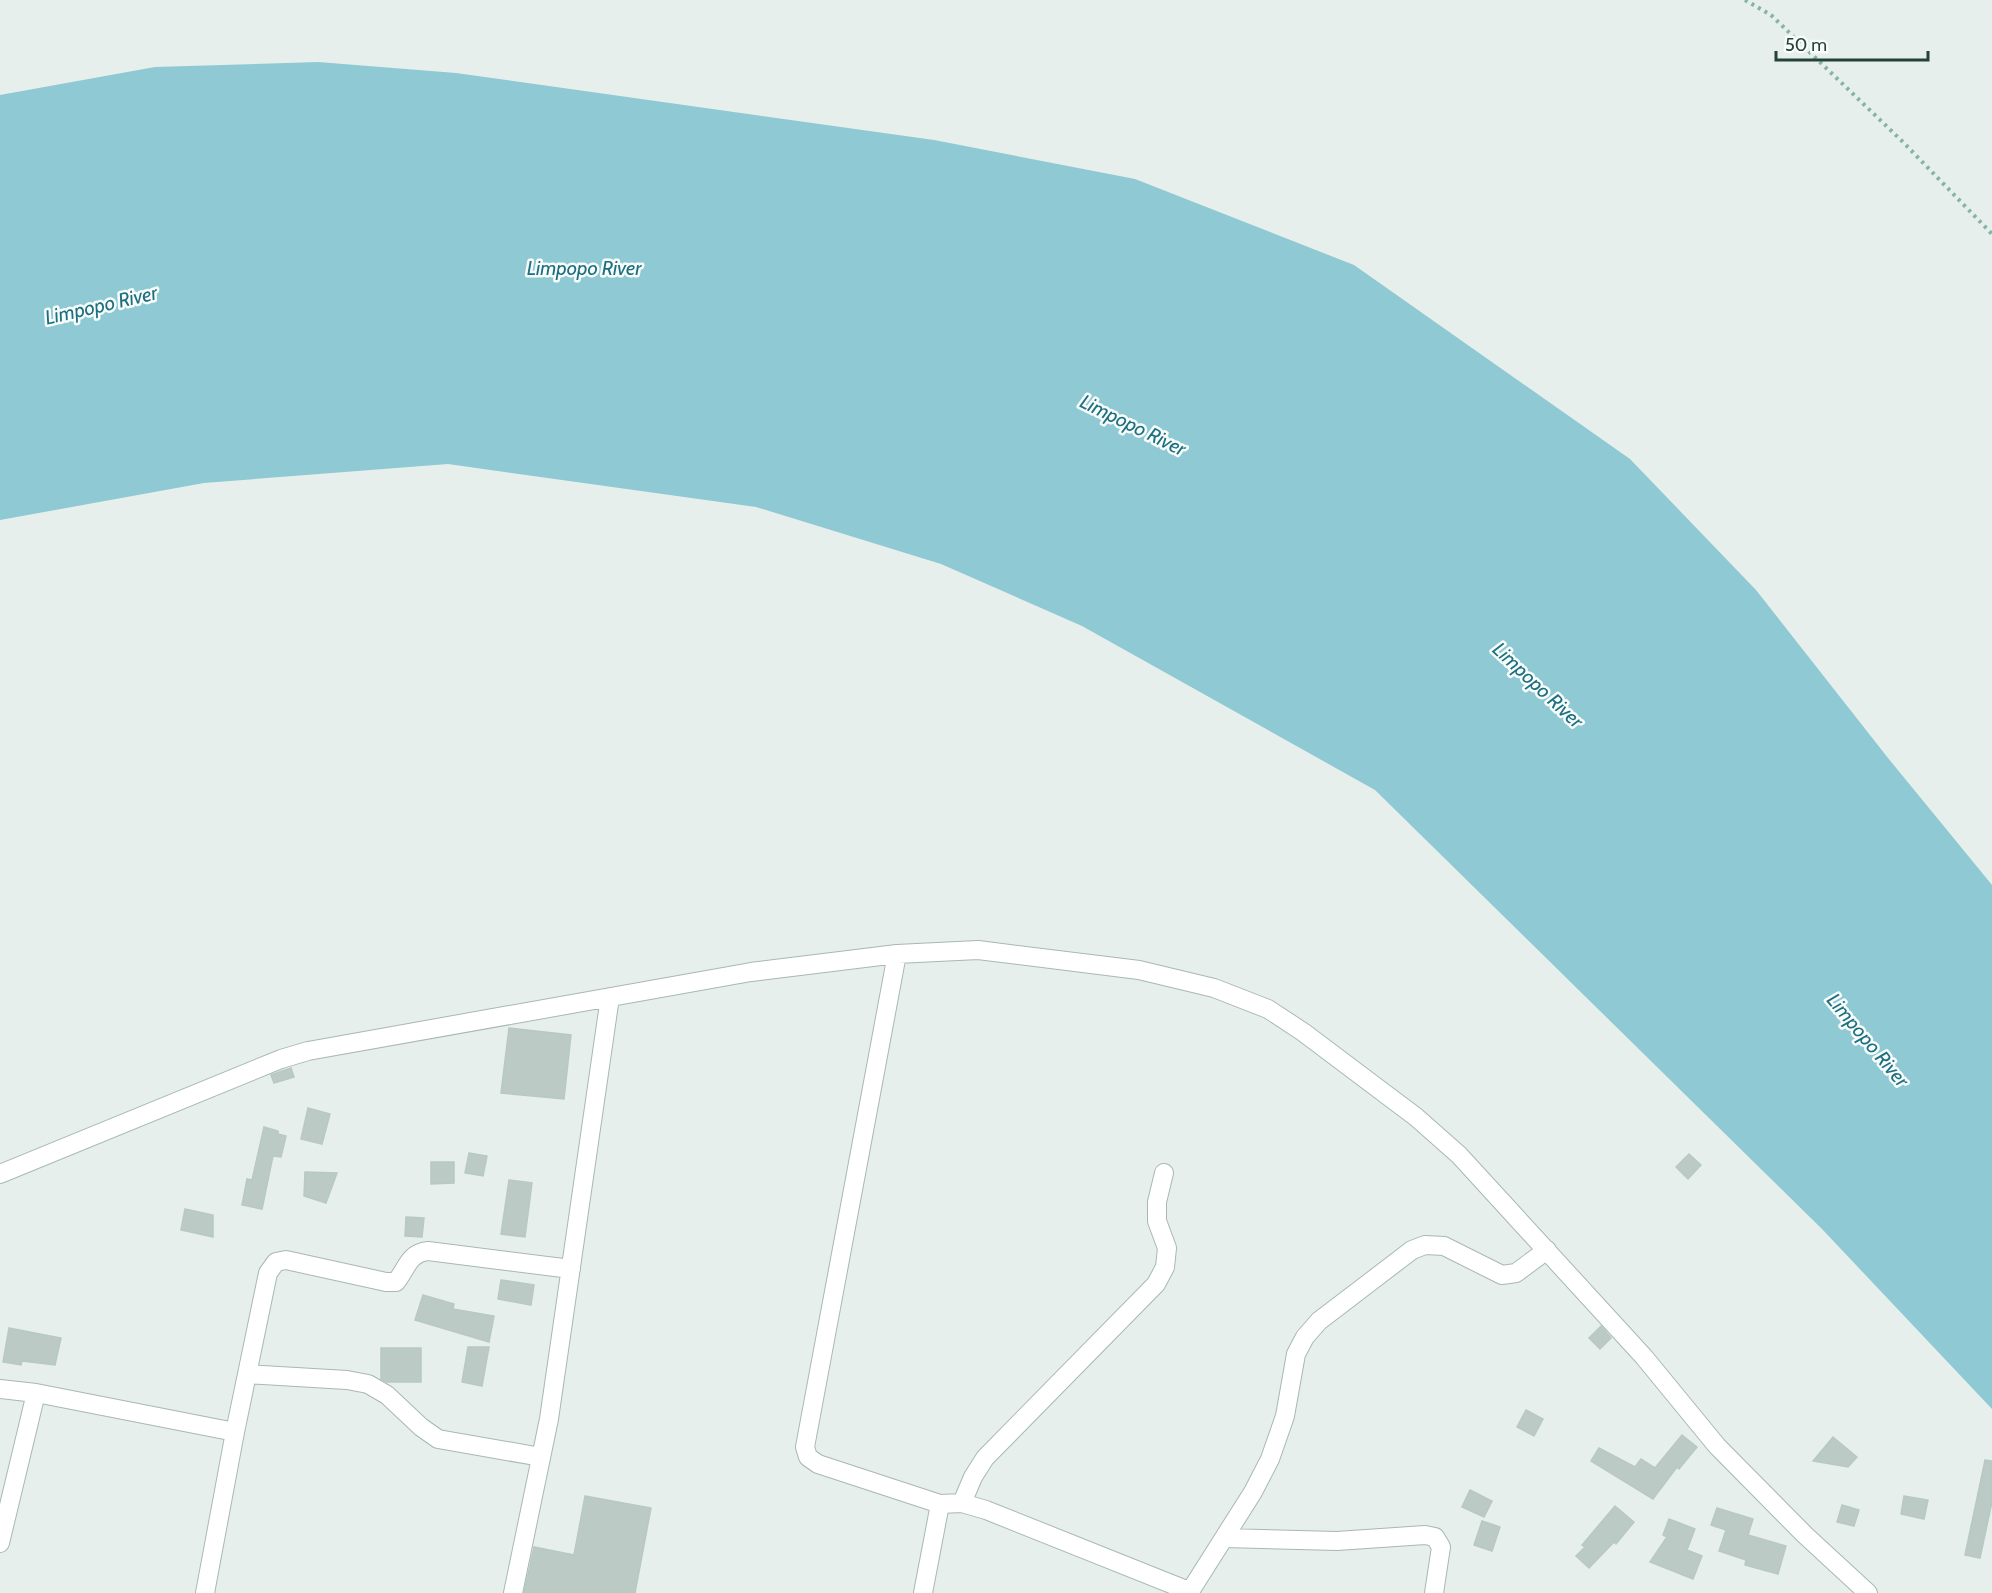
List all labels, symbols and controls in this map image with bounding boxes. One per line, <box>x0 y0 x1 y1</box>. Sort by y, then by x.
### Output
scale bar <box>1776 24 1928 62</box>
text: 50 m <box>1785 34 1827 56</box>
water label: Limpopo River <box>527 256 642 280</box>
water label: Limpopo River <box>42 280 160 330</box>
water label: Limpopo River <box>1076 389 1191 461</box>
water label: Limpopo River <box>1488 637 1589 733</box>
water label: Limpopo River <box>1822 988 1915 1092</box>

